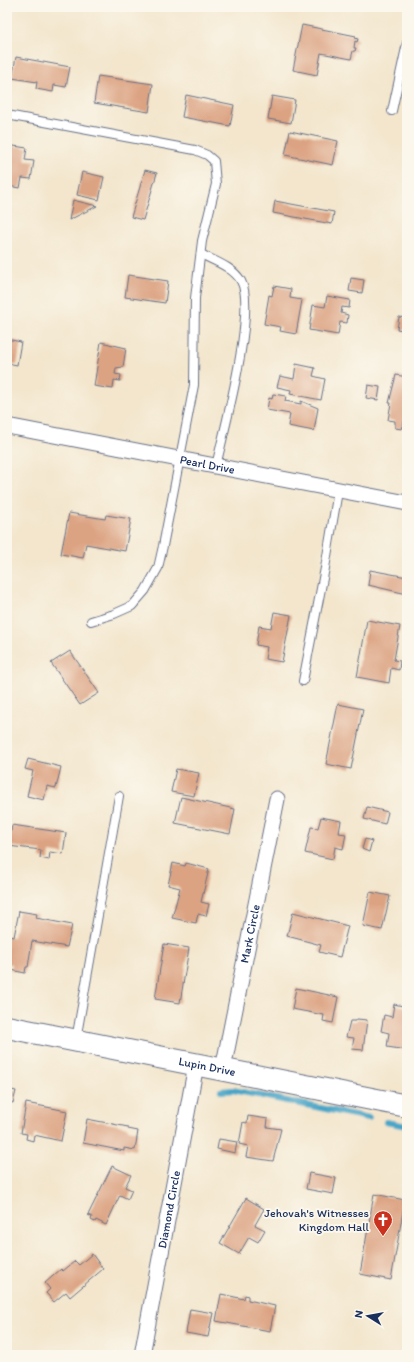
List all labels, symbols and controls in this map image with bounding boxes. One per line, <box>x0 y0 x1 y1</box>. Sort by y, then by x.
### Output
street label: Pearl Drive <box>179 452 236 477</box>
street label: Mark Circle <box>237 903 263 964</box>
street label: Lupin Drive <box>177 1054 237 1079</box>
street label: Diamond Circle <box>155 1169 183 1250</box>
place label: Jehovah's Witnesses Kingdom Hall <box>264 1206 370 1234</box>
church icon: Jehovah's Witnesses Kingdom Hall <box>372 1209 394 1237</box>
north arrow <box>348 1296 388 1336</box>
text: N <box>352 1309 366 1319</box>

